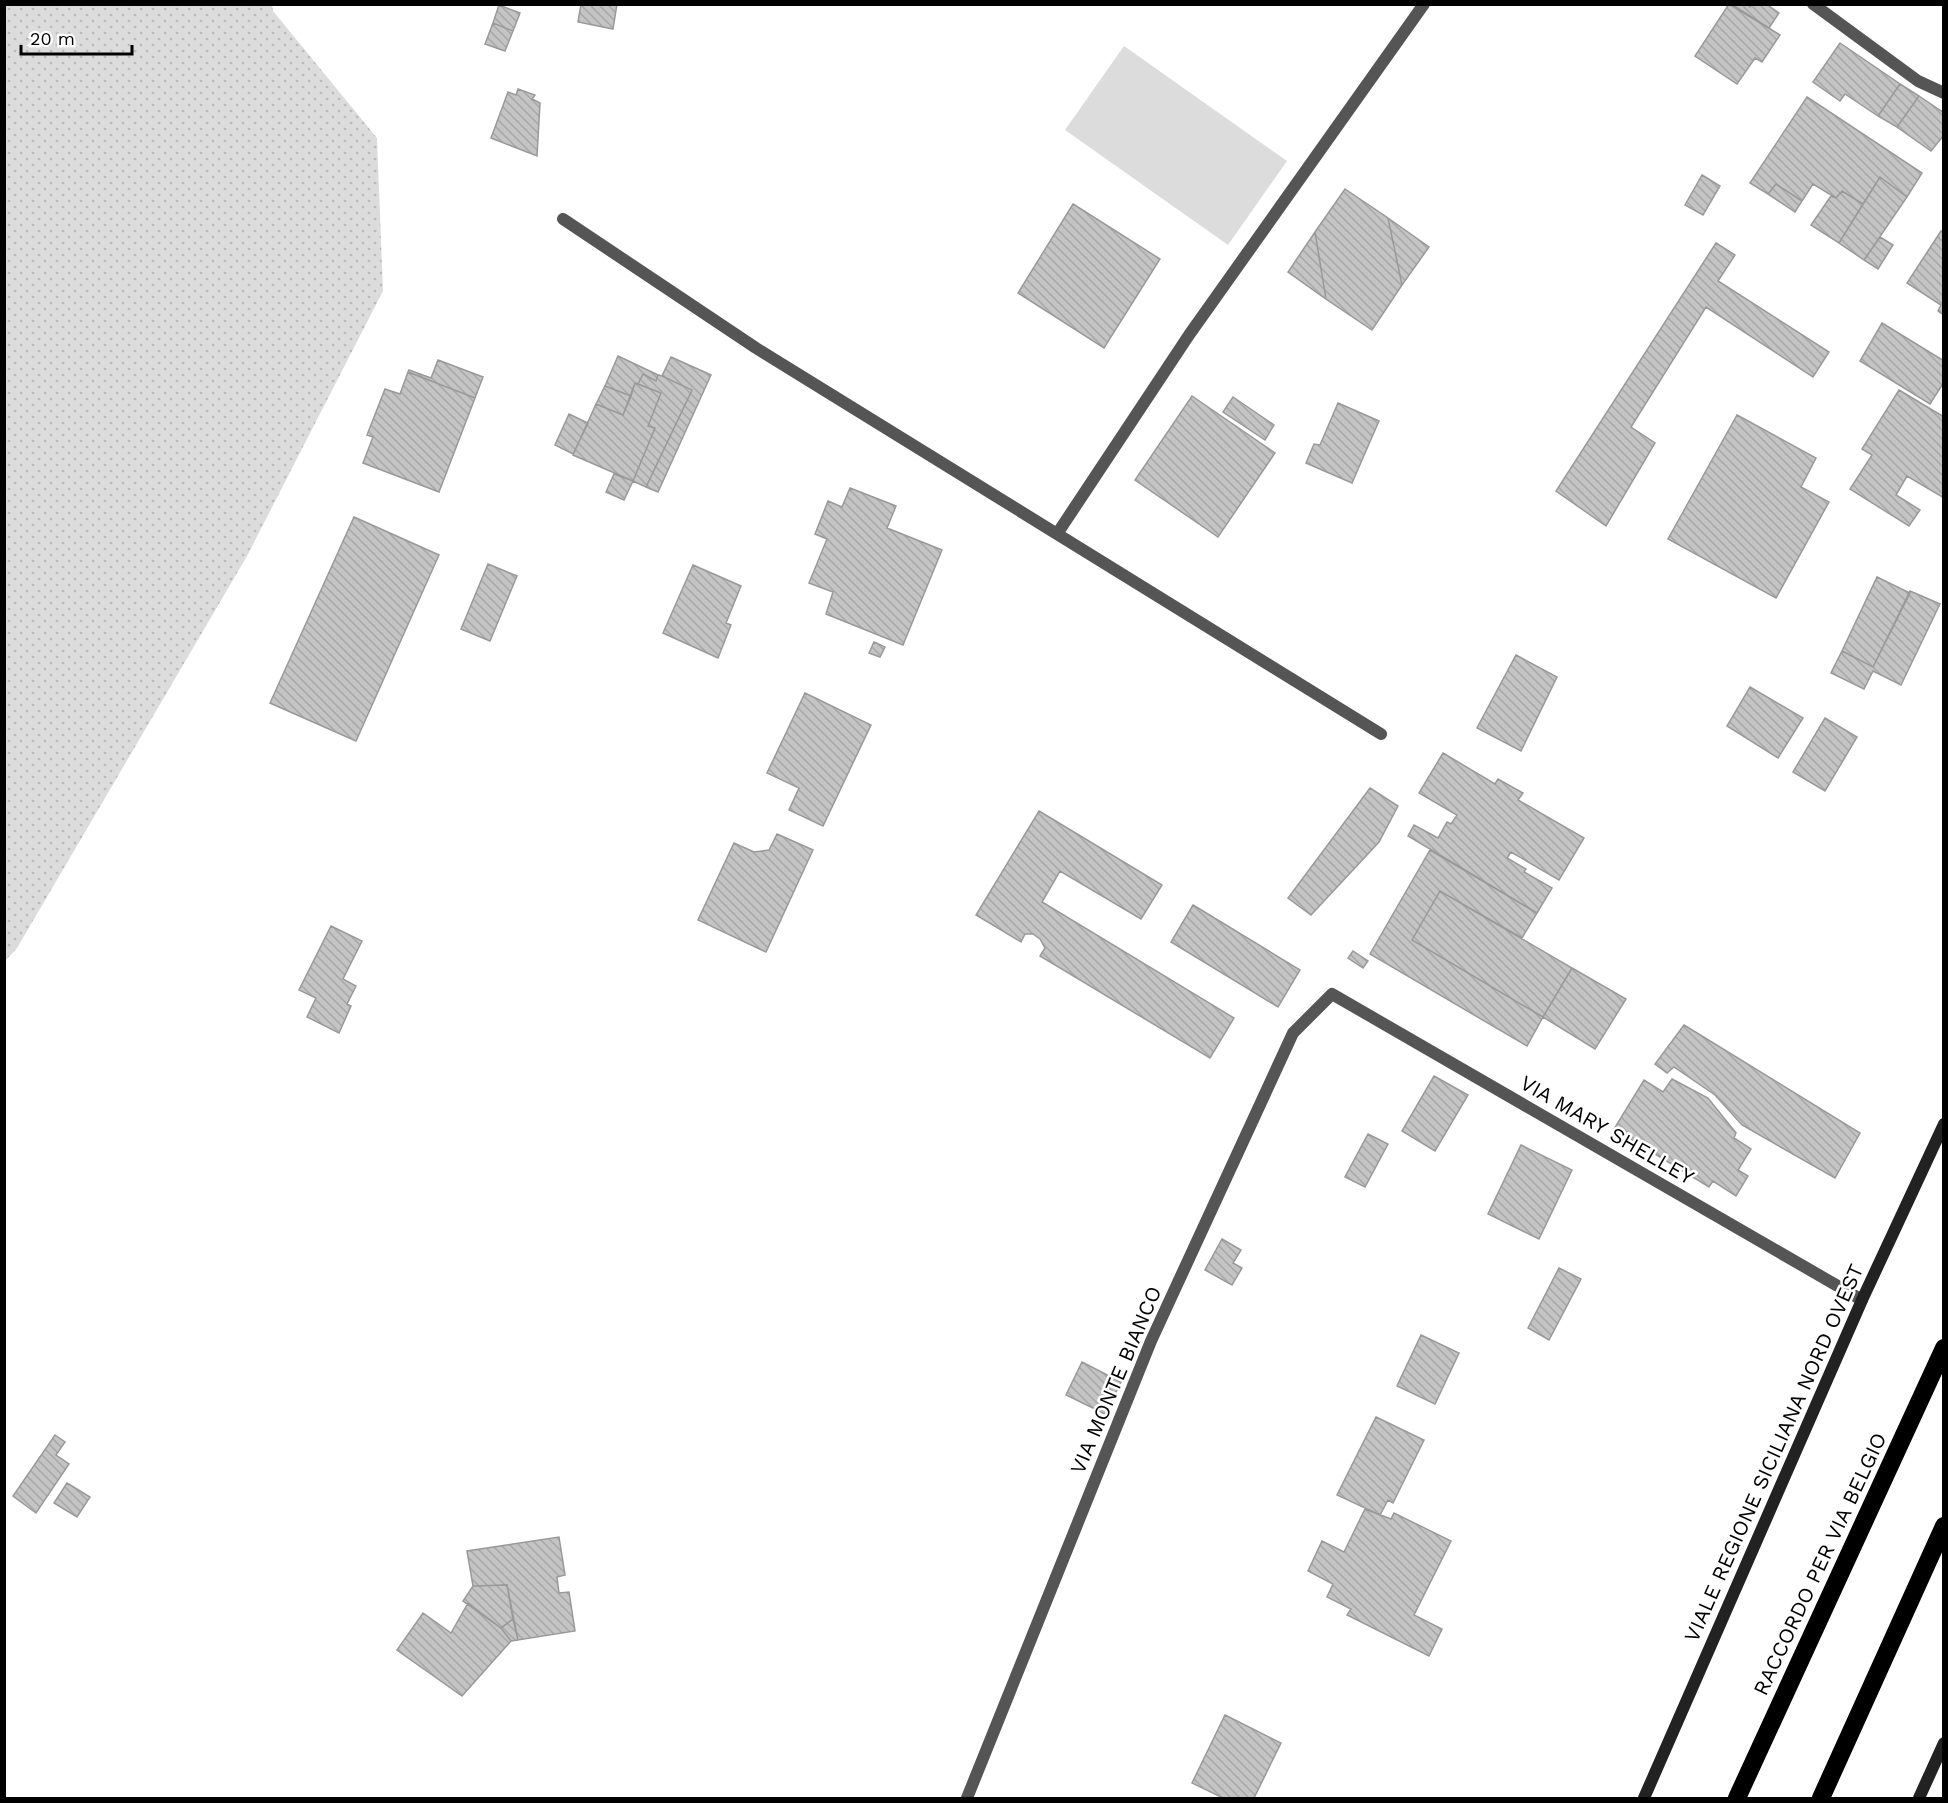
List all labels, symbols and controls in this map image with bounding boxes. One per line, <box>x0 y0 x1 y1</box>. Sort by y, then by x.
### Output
scale bar <box>21 18 132 56</box>
text: 20 m <box>30 28 75 49</box>
street label: VIA MARY SHELLEY <box>1516 1070 1699 1189</box>
street label: VIALE REGIONE SICILIANA NORD OVEST <box>1679 1260 1869 1646</box>
street label: VIA MONTE BIANCO <box>1065 1282 1166 1477</box>
street label: RACCORDO PER VIA BELGIO <box>1748 1429 1891 1699</box>

